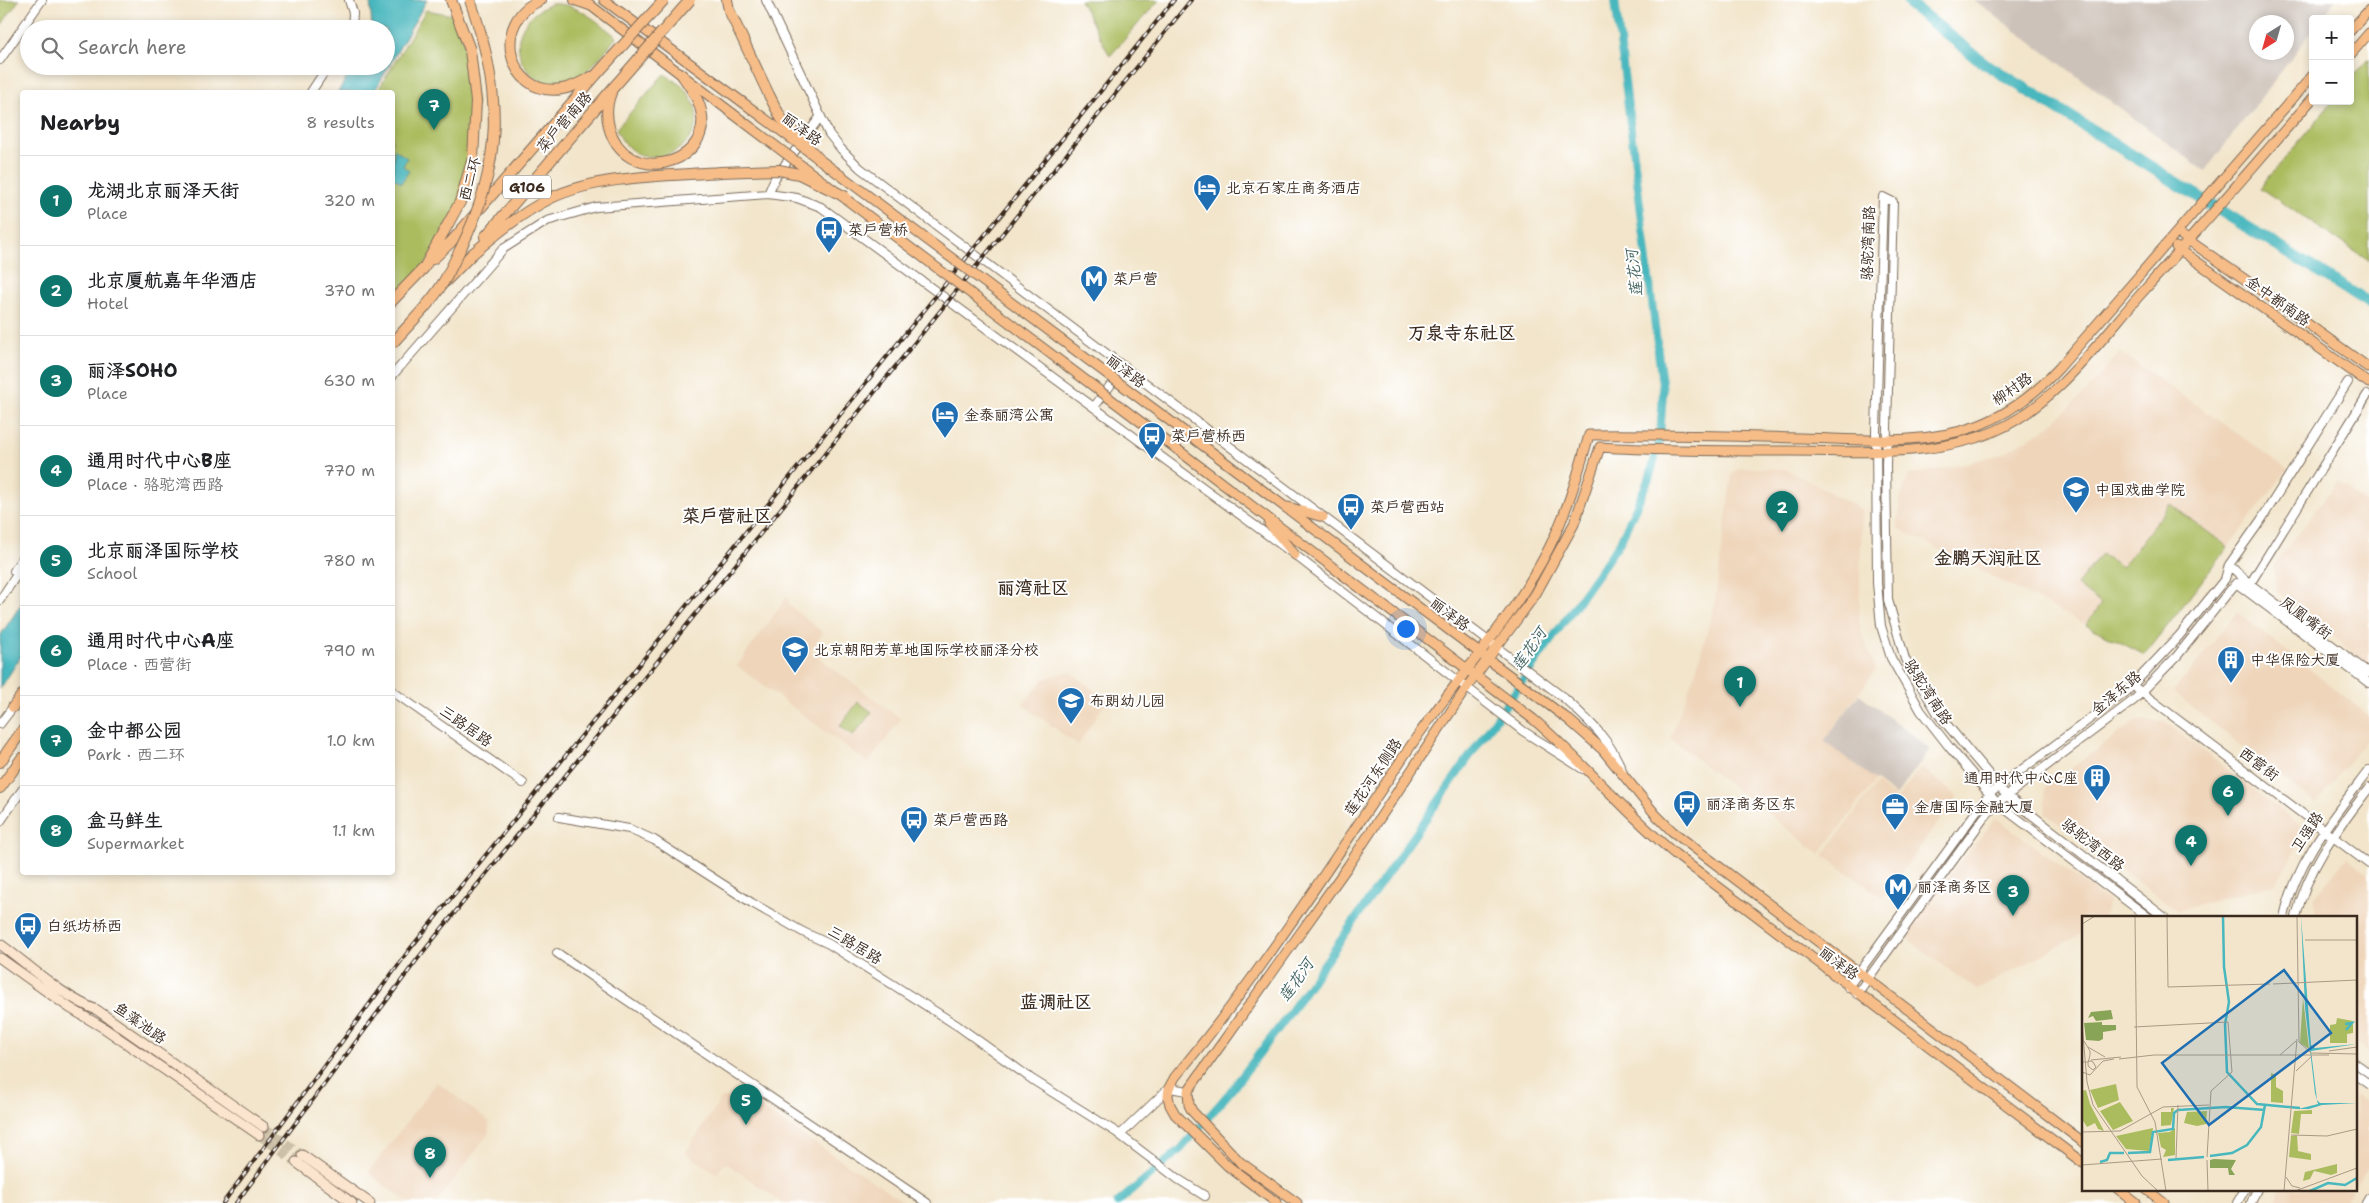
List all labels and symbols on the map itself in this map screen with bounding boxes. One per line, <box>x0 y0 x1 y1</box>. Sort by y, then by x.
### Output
north arrow <box>2249 15 2294 60</box>
street label: 菜户营南路 <box>532 87 596 157</box>
pin: 7 <box>418 89 450 130</box>
street label: 丽泽路 <box>778 108 826 150</box>
street label: 西二环 <box>455 155 485 203</box>
hotel icon: 北京石家庄商务酒店 <box>1192 173 1222 212</box>
road number: G106 <box>503 176 551 198</box>
place label: 北京石家庄商务酒店 <box>1226 178 1361 198</box>
street label: 骆驼湾南路 <box>1857 205 1879 281</box>
bus stop icon: 菜户营桥 <box>814 215 844 254</box>
place label: 菜户营桥 <box>848 220 908 240</box>
water label: 莲花河 <box>1620 245 1647 298</box>
metro station icon: 菜户营 <box>1079 264 1109 303</box>
place label: 菜户营 <box>1113 269 1158 289</box>
street label: 金中都南路 <box>2242 271 2314 331</box>
district label: 万泉寺东社区 <box>1408 321 1516 345</box>
street label: 丽泽路 <box>1102 349 1150 393</box>
street label: 柳村路 <box>1988 368 2036 410</box>
hotel icon: 金泰丽湾公寓 <box>930 400 960 439</box>
place label: 金泰丽湾公寓 <box>964 405 1054 425</box>
bus stop icon: 菜户营桥西 <box>1137 421 1167 460</box>
place label: 菜户营桥西 <box>1171 426 1246 446</box>
school or university icon: 中国戏曲学院 <box>2061 475 2091 514</box>
place label: 中国戏曲学院 <box>2095 480 2185 500</box>
pin: 2 <box>1766 491 1798 532</box>
bus stop icon: 菜户营西站 <box>1336 492 1366 531</box>
place label: 菜户营西站 <box>1370 497 1445 517</box>
district label: 菜户营社区 <box>682 504 772 528</box>
district label: 金鹏天润社区 <box>1934 546 2042 570</box>
district label: 丽湾社区 <box>997 576 1069 600</box>
street label: 丽泽路 <box>1426 592 1474 636</box>
street label: 凤凰嘴街 <box>2276 592 2336 644</box>
your location <box>1393 616 1419 642</box>
water label: 莲花河 <box>1507 621 1553 675</box>
school or university icon: 北京朝阳芳草地国际学校丽泽分校 <box>780 635 810 674</box>
place label: 北京朝阳芳草地国际学校丽泽分校 <box>814 640 1039 660</box>
building icon: 中华保险大厦 <box>2216 645 2246 684</box>
place label: 中华保险大厦 <box>2250 650 2340 670</box>
street label: 骆驼湾南路 <box>1899 655 1957 729</box>
pin: 1 <box>1724 666 1756 707</box>
street label: 金泽东路 <box>2087 666 2145 720</box>
school or university icon: 布朗幼儿园 <box>1056 686 1086 725</box>
place label: 布朗幼儿园 <box>1090 691 1165 711</box>
street label: 三路居路 <box>436 701 496 751</box>
street label: 莲花河东侧路 <box>1340 734 1406 820</box>
street label: 西营街 <box>2235 742 2283 786</box>
building icon: 通用时代中心C座 <box>2082 763 2112 802</box>
place label: 通用时代中心C座 <box>1964 768 2078 788</box>
pin: 6 <box>2212 775 2244 816</box>
bus stop icon: 丽泽商务区东 <box>1672 789 1702 828</box>
office icon: 金唐国际金融大厦 <box>1880 792 1910 831</box>
place label: 丽泽商务区东 <box>1706 794 1796 814</box>
place label: 金唐国际金融大厦 <box>1914 797 2034 817</box>
bus stop icon: 菜户营西路 <box>899 805 929 844</box>
street label: 卫强路 <box>2286 808 2328 856</box>
place label: 菜户营西路 <box>933 810 1008 830</box>
street label: 骆驼湾西路 <box>2057 814 2129 876</box>
pin: 4 <box>2175 825 2207 866</box>
metro station icon: 丽泽商务区 <box>1883 872 1913 911</box>
pin: 3 <box>1997 875 2029 916</box>
place label: 丽泽商务区 <box>1917 877 1992 897</box>
bus stop icon: 白纸坊桥西 <box>13 911 43 950</box>
place label: 白纸坊桥西 <box>47 916 122 936</box>
inset map <box>2082 916 2356 1190</box>
street label: 三路居路 <box>824 921 886 969</box>
street label: 丽泽路 <box>1815 941 1863 985</box>
water label: 莲花河 <box>1274 952 1320 1006</box>
district label: 蓝调社区 <box>1020 990 1092 1014</box>
street label: 鱼藻池路 <box>110 998 170 1048</box>
pin: 5 <box>730 1084 762 1125</box>
pin: 8 <box>414 1137 446 1178</box>

